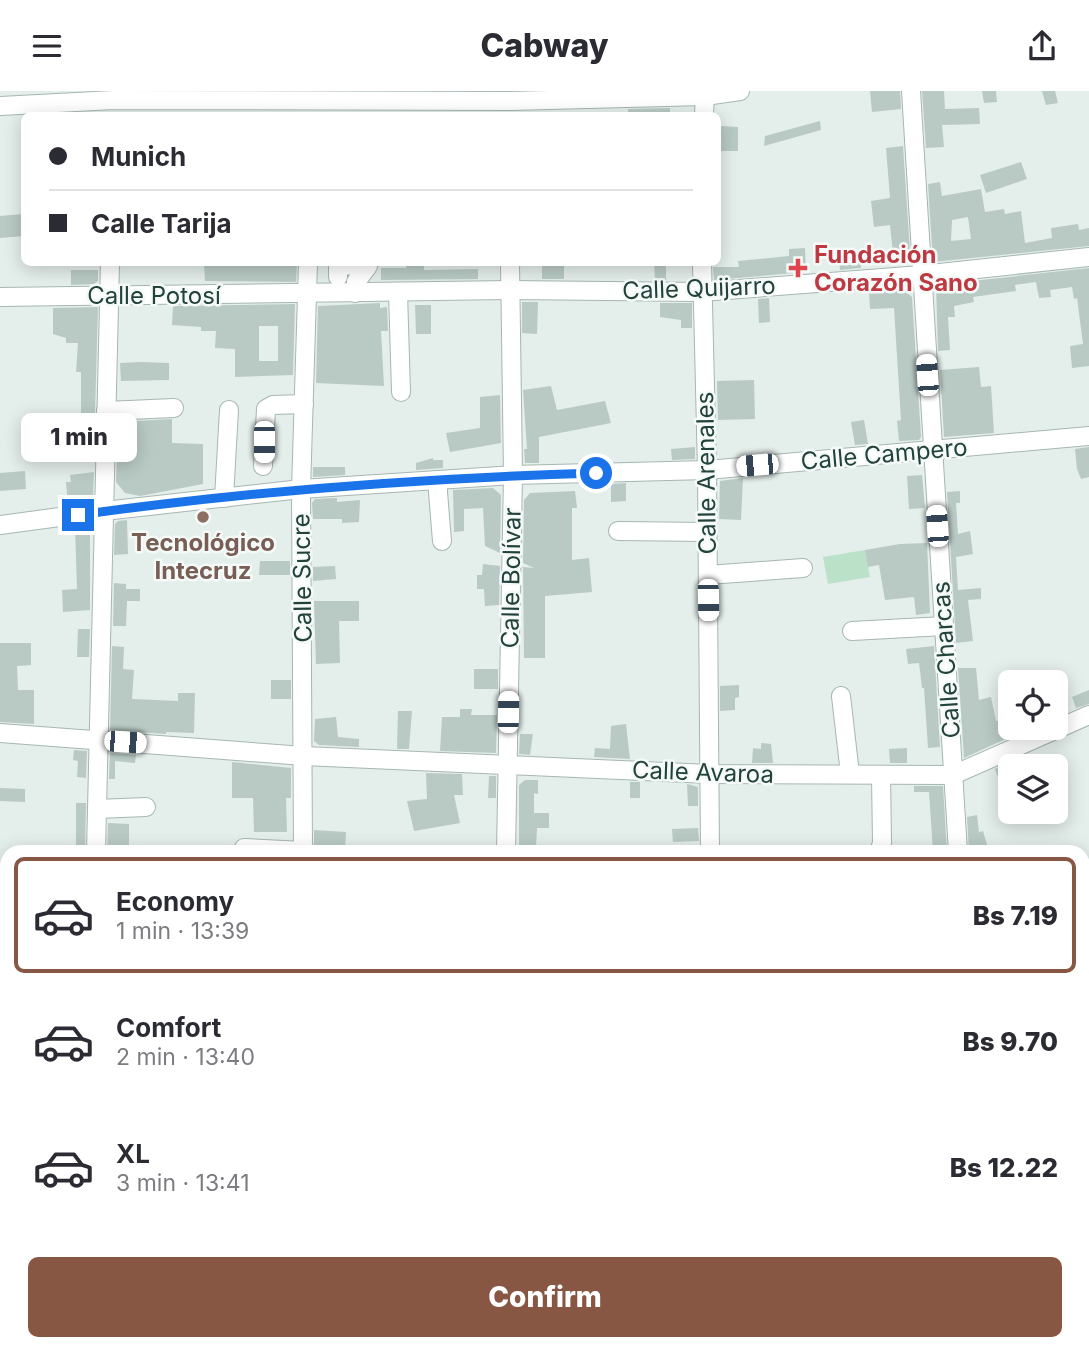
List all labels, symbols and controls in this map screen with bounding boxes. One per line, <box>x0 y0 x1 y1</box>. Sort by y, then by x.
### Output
text: Cabway <box>480 26 609 65</box>
icon: menu <box>28 27 66 65</box>
icon: share <box>1023 27 1061 65</box>
text: Munich <box>91 141 186 172</box>
text: Calle Tarija <box>91 208 232 239</box>
place label: Fundación Corazón Sano <box>814 240 978 297</box>
marker: Fundación Corazón Sano <box>788 258 808 278</box>
street label: Calle Quijarro <box>622 271 776 305</box>
street label: Calle Potosí <box>87 281 221 310</box>
car <box>916 353 939 397</box>
street label: Calle Arenales <box>690 391 722 555</box>
callout: 1 min <box>20 413 136 463</box>
car <box>254 421 275 463</box>
text: 1 min <box>50 423 108 451</box>
street label: Calle Campero <box>799 432 969 476</box>
car <box>736 453 779 477</box>
route start <box>580 457 612 489</box>
route end <box>62 499 94 531</box>
car <box>926 504 949 548</box>
street label: Calle Bolívar <box>495 507 527 649</box>
marker: Tecnológico Intecruz <box>195 509 211 525</box>
street label: Calle Sucre <box>286 513 318 643</box>
place label: Tecnológico Intecruz <box>131 528 275 585</box>
car <box>698 579 719 621</box>
street label: Calle Charcas <box>926 581 966 739</box>
map controls <box>998 670 1068 824</box>
button: locate <box>998 670 1068 740</box>
car <box>498 691 519 733</box>
car <box>104 730 147 754</box>
button: layers <box>998 754 1068 824</box>
street label: Calle Avaroa <box>632 755 774 789</box>
icon: car <box>32 884 95 947</box>
text: Economy <box>116 886 234 917</box>
text: Bs 7.19 <box>973 900 1058 931</box>
text: 1 min · 13:39 <box>116 917 249 945</box>
icon: car <box>32 1010 95 1073</box>
text: Comfort <box>116 1012 221 1043</box>
text: Bs 9.70 <box>962 1026 1058 1057</box>
text: 2 min · 13:40 <box>116 1043 255 1071</box>
icon: car <box>32 1136 95 1199</box>
text: XL <box>116 1138 150 1169</box>
text: Bs 12.22 <box>950 1152 1058 1183</box>
text: 3 min · 13:41 <box>116 1169 250 1197</box>
button: Confirm <box>28 1257 1062 1337</box>

